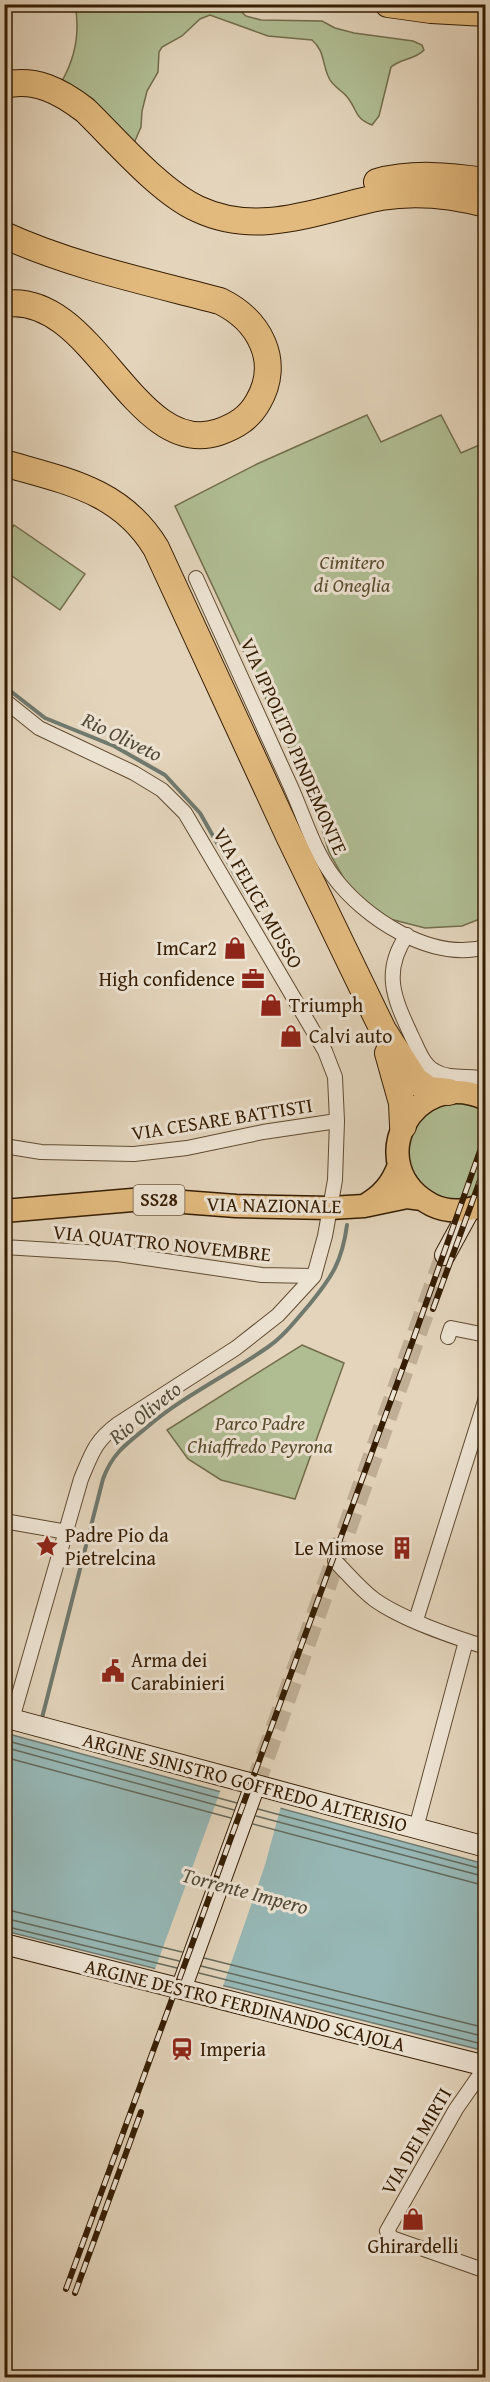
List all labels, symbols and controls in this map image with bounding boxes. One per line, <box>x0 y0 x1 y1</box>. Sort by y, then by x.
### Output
park label: Cimitero di Oneglia <box>314 547 391 599</box>
street label: VIA IPPOLITO PINDEMONTE <box>234 633 355 859</box>
water label: Rio Oliveto <box>76 703 167 769</box>
street label: VIA FELICE MUSSO <box>206 822 311 974</box>
place label: ImCar2 <box>156 933 217 962</box>
shop icon: ImCar2 <box>222 935 248 961</box>
place label: High confidence <box>99 964 235 993</box>
office icon: High confidence <box>240 966 266 992</box>
place label: Triumph <box>289 990 363 1019</box>
shop icon: Triumph <box>258 992 284 1018</box>
place label: Calvi auto <box>309 1021 392 1050</box>
shop icon: Calvi auto <box>278 1023 304 1049</box>
street label: VIA CESARE BATTISTI <box>129 1090 315 1147</box>
road number: SS28 <box>134 1185 184 1215</box>
street label: VIA NAZIONALE <box>206 1189 342 1220</box>
street label: VIA QUATTRO NOVEMBRE <box>52 1217 272 1268</box>
water label: Rio Oliveto <box>101 1374 188 1452</box>
park label: Parco Padre Chiaffredo Peyrona <box>187 1408 333 1460</box>
place label: Padre Pio da Pietrelcina <box>65 1520 169 1572</box>
place icon: Padre Pio da Pietrelcina <box>34 1533 60 1559</box>
place label: Le Mimose <box>295 1533 384 1562</box>
building icon: Le Mimose <box>389 1535 415 1561</box>
place label: Arma dei Carabinieri <box>131 1645 225 1697</box>
public building icon: Arma dei Carabinieri <box>100 1658 126 1684</box>
street label: ARGINE SINISTRO GOFFREDO ALTERISIO <box>80 1724 411 1839</box>
water label: Torrente Impero <box>179 1859 312 1922</box>
street label: ARGINE DESTRO FERDINANDO SCAJOLA <box>82 1951 409 2058</box>
place label: Imperia <box>200 2034 267 2063</box>
station icon: Imperia <box>169 2036 195 2062</box>
street label: VIA DEI MIRTI <box>373 2082 458 2200</box>
shop icon: Ghirardelli <box>400 2206 426 2232</box>
place label: Ghirardelli <box>367 2231 459 2260</box>

